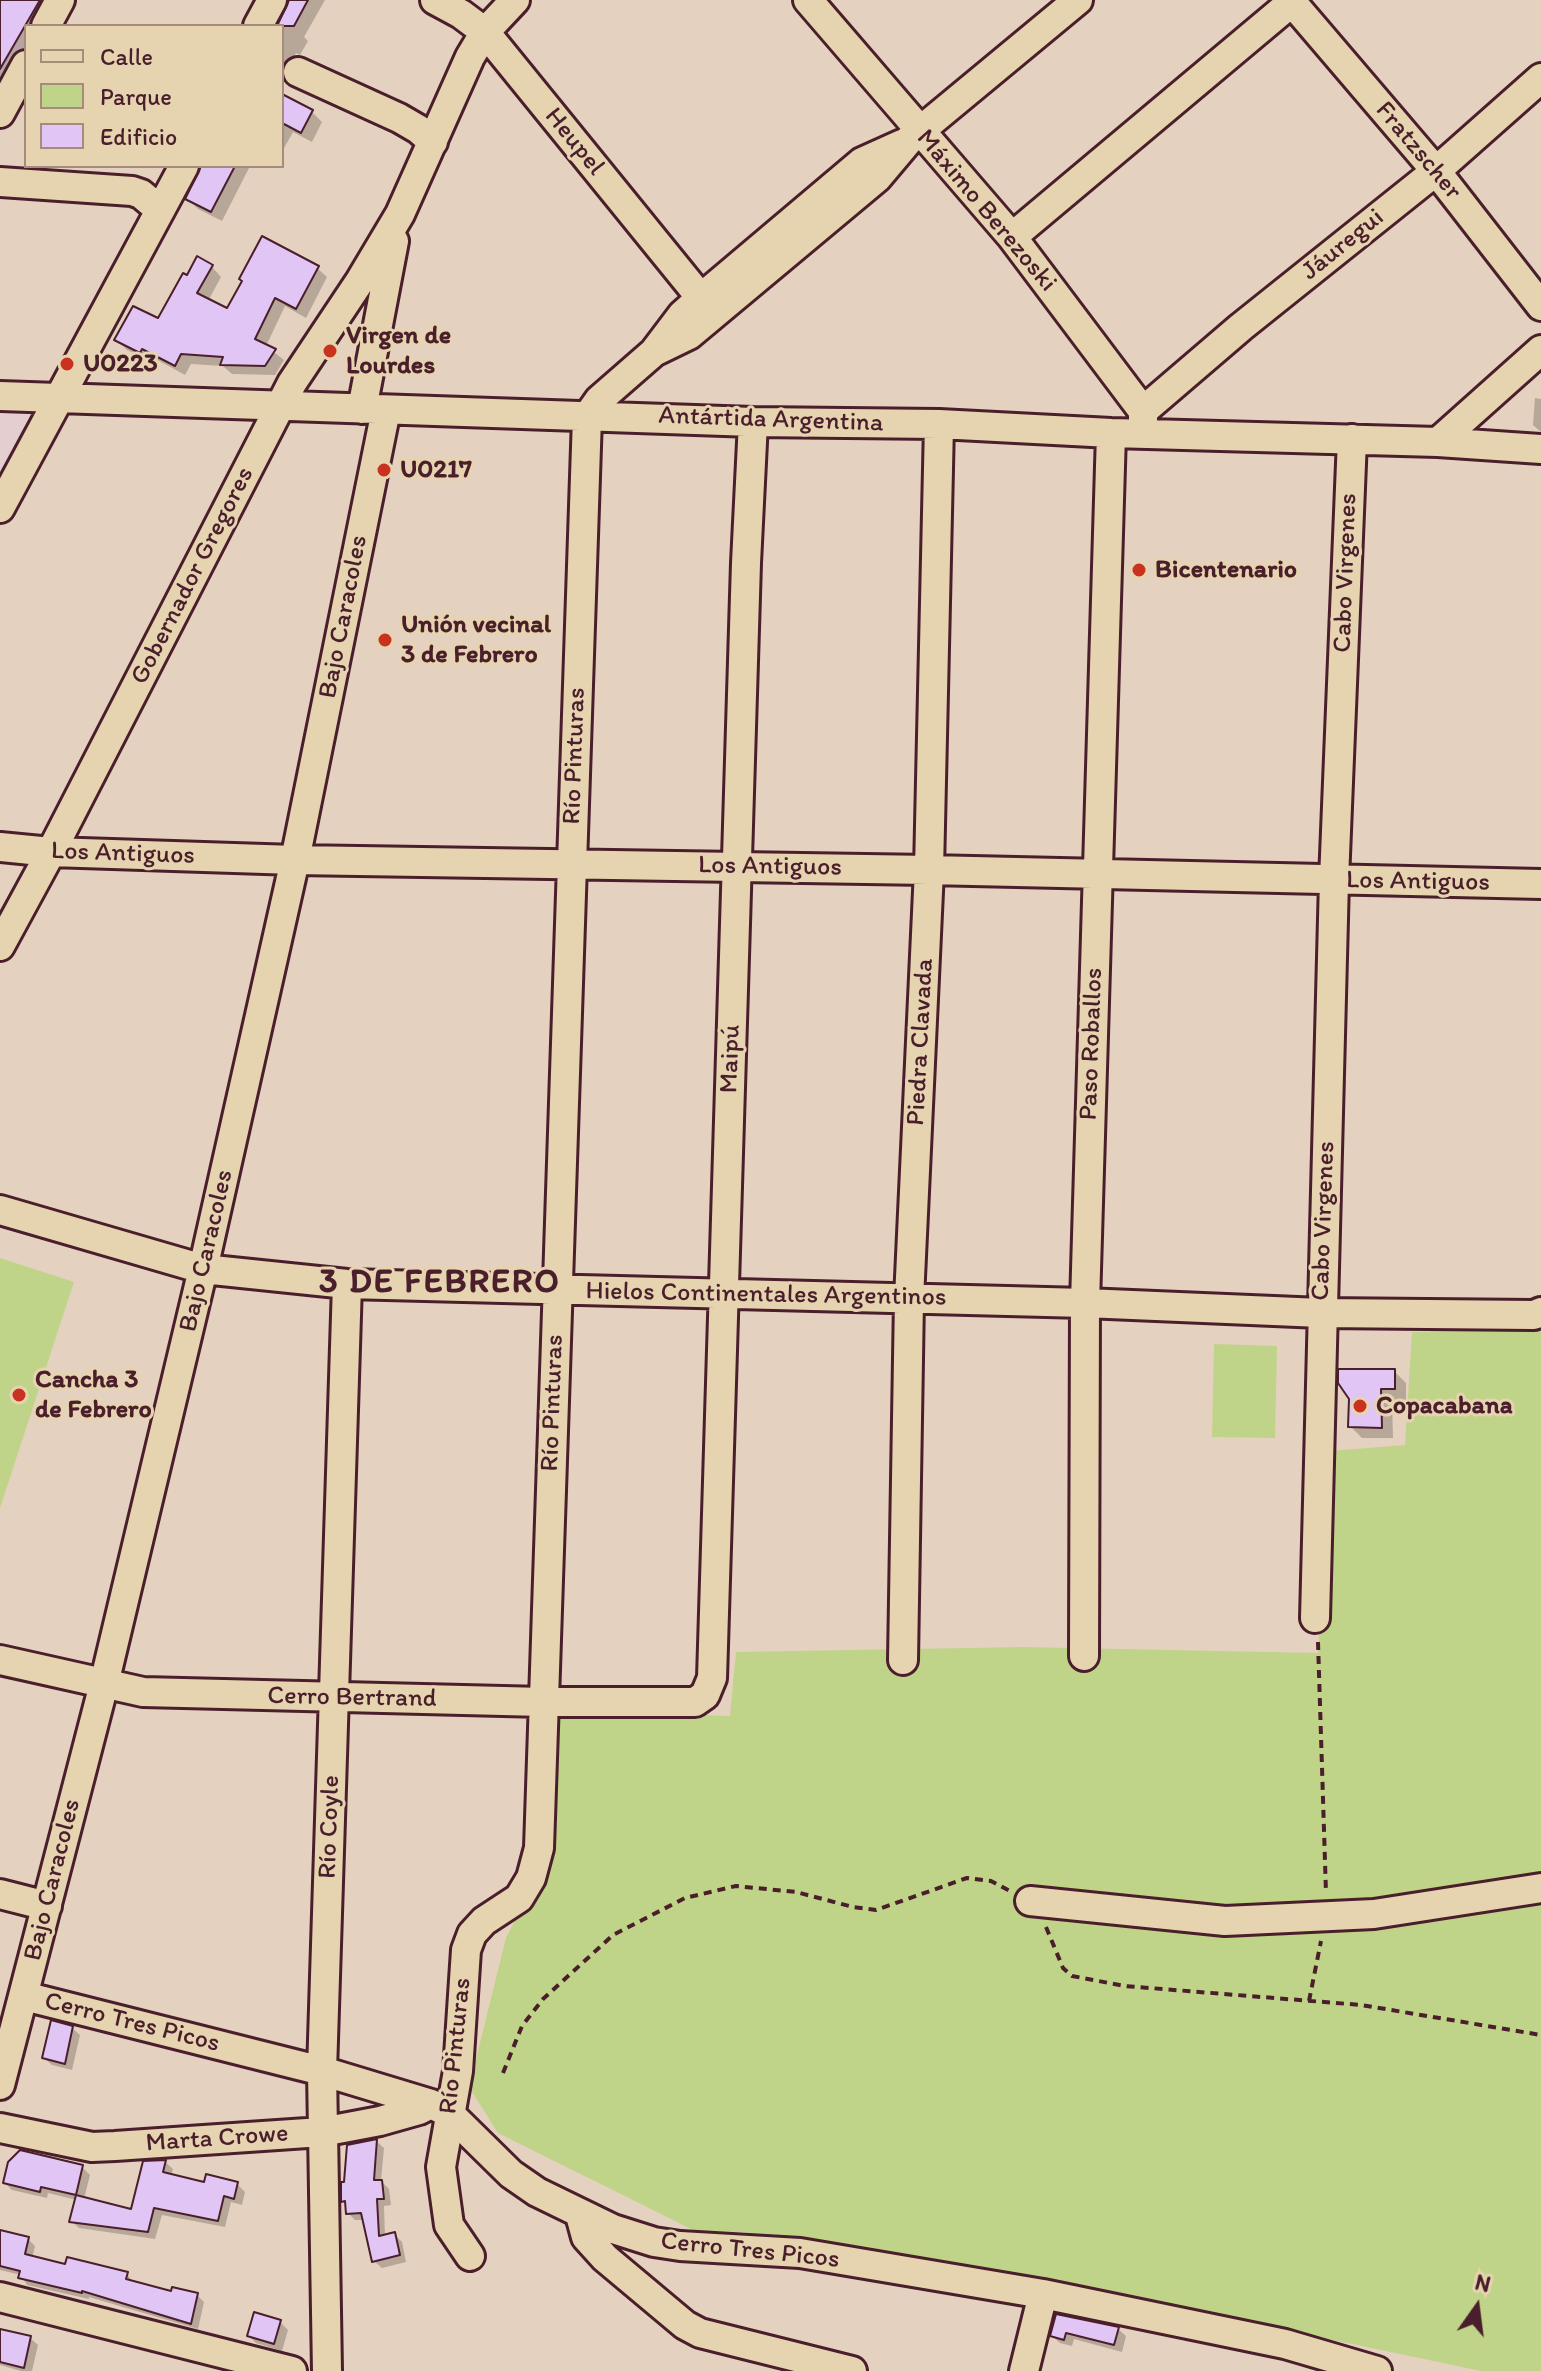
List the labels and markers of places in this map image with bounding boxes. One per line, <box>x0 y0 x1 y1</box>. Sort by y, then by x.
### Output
place label: Virgen de Lourdes <box>346 320 451 382</box>
marker: Virgen de Lourdes <box>321 342 339 360</box>
place label: U0223 <box>83 348 158 380</box>
marker: U0223 <box>58 355 76 373</box>
place label: U0217 <box>400 454 472 486</box>
marker: U0217 <box>375 461 393 479</box>
place label: Bicentenario <box>1155 554 1297 586</box>
marker: Bicentenario <box>1130 561 1148 579</box>
place label: Unión vecinal 3 de Febrero <box>401 609 551 670</box>
marker: Unión vecinal 3 de Febrero <box>376 631 394 649</box>
place label: Cancha 3 de Febrero <box>35 1364 152 1426</box>
marker: Cancha 3 de Febrero <box>10 1386 28 1404</box>
place label: Copacabana <box>1376 1390 1513 1422</box>
marker: Copacabana <box>1351 1397 1369 1415</box>

